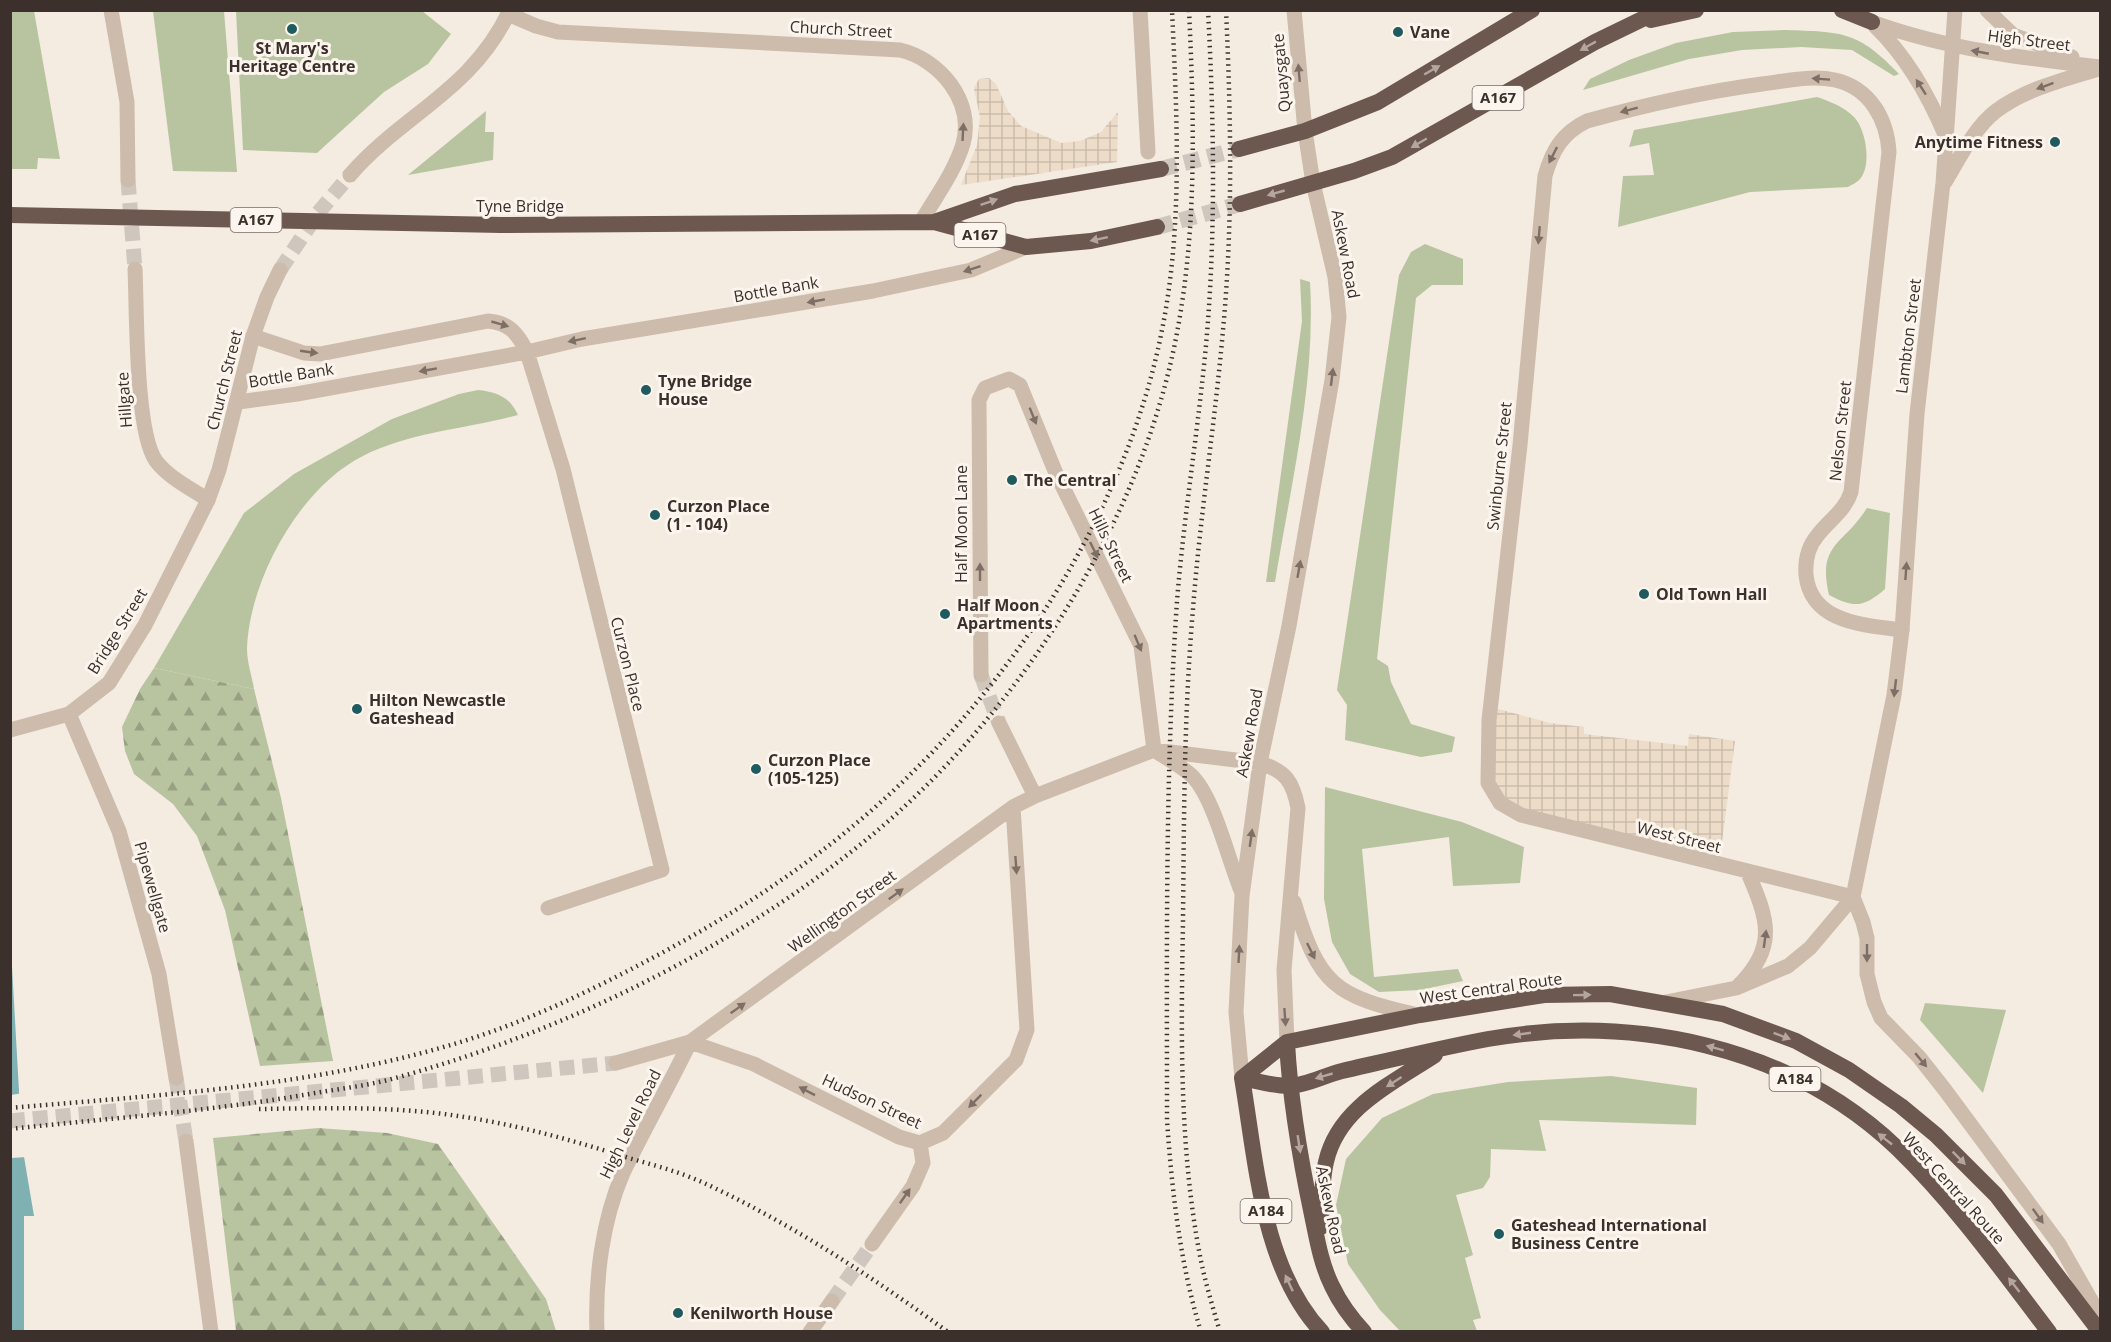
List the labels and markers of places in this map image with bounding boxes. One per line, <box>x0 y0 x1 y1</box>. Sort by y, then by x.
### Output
place label: Vane <box>1410 21 1450 43</box>
marker: St Mary's Heritage Centre <box>285 22 299 36</box>
marker: Vane <box>1391 25 1405 39</box>
place label: St Mary's Heritage Centre <box>229 37 355 77</box>
place label: Anytime Fitness <box>1915 131 2043 153</box>
marker: Anytime Fitness <box>2048 135 2062 149</box>
place label: Tyne Bridge House <box>658 370 752 410</box>
marker: Tyne Bridge House <box>639 383 653 397</box>
place label: The Central <box>1024 469 1116 491</box>
marker: The Central <box>1005 473 1019 487</box>
place label: Curzon Place (1 - 104) <box>667 495 770 535</box>
marker: Curzon Place (1 - 104) <box>648 508 662 522</box>
place label: Old Town Hall <box>1656 583 1767 605</box>
marker: Old Town Hall <box>1637 587 1651 601</box>
place label: Half Moon Apartments <box>957 594 1053 634</box>
marker: Half Moon Apartments <box>938 607 952 621</box>
place label: Hilton Newcastle Gateshead <box>369 689 506 729</box>
marker: Hilton Newcastle Gateshead <box>350 702 364 716</box>
place label: Curzon Place (105-125) <box>768 749 871 789</box>
marker: Curzon Place (105-125) <box>749 762 763 776</box>
place label: Gateshead International Business Centre <box>1511 1214 1707 1254</box>
marker: Gateshead International Business Centre <box>1492 1227 1506 1241</box>
place label: Kenilworth House <box>690 1302 833 1324</box>
marker: Kenilworth House <box>671 1306 685 1320</box>

